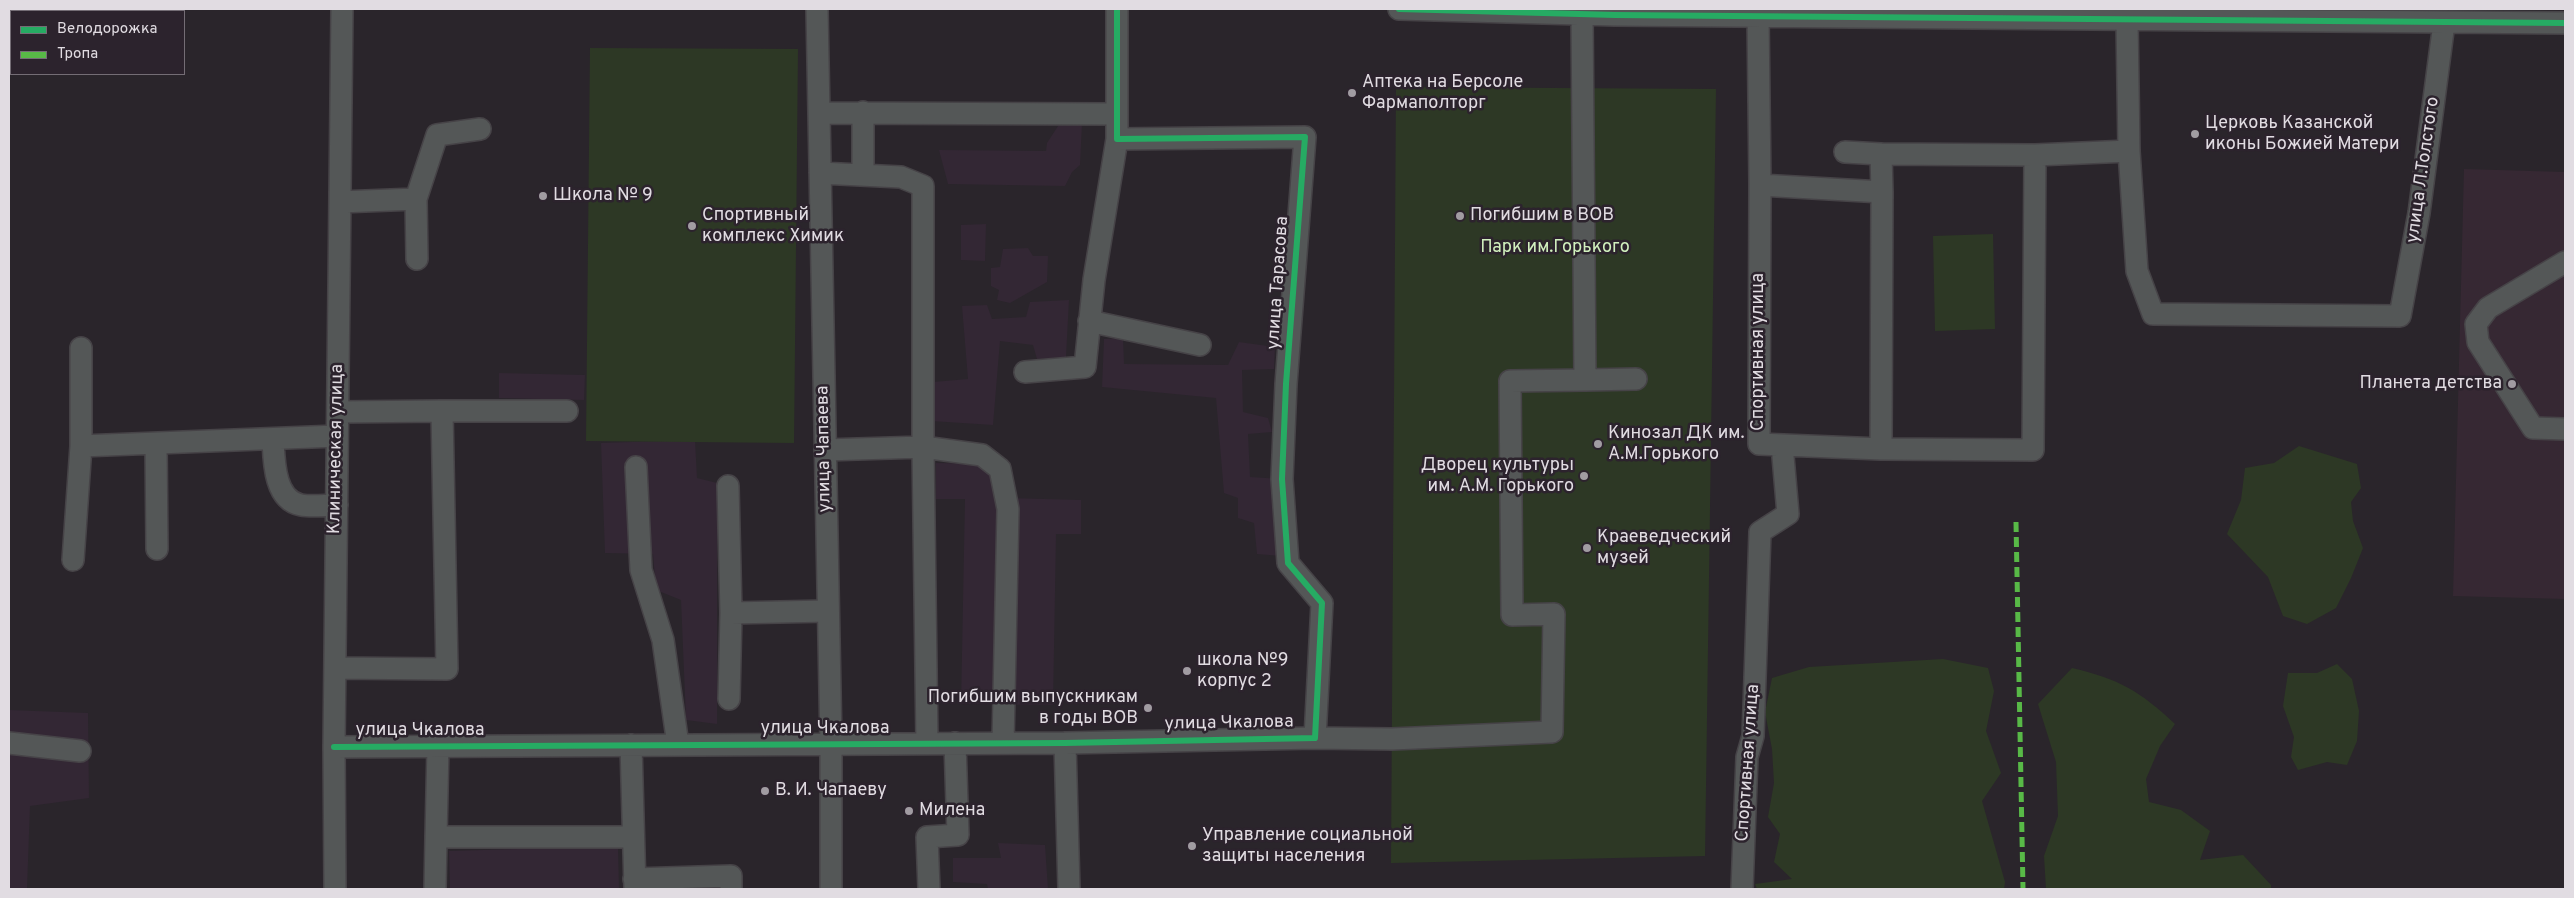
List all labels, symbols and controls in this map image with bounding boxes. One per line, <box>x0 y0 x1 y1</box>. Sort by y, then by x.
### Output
legend <box>10 10 185 75</box>
text: Велодорожка <box>57 20 157 39</box>
text: Тропа <box>57 45 98 64</box>
place label: Аптека на Берсоле Фармаполторг <box>1362 72 1523 115</box>
marker: Аптека на Берсоле Фармаполторг <box>1346 87 1358 99</box>
street label: улица Л.Толстого <box>2403 95 2445 245</box>
place label: Церковь Казанской иконы Божией Матери <box>2205 113 2400 156</box>
marker: Церковь Казанской иконы Божией Матери <box>2189 128 2201 140</box>
place label: Школа № 9 <box>553 185 653 207</box>
marker: Школа № 9 <box>537 190 549 202</box>
place label: Спортивный комплекс Химик <box>702 205 844 248</box>
place label: Погибшим в ВОВ <box>1470 205 1614 227</box>
marker: Погибшим в ВОВ <box>1454 210 1466 222</box>
street label: улица Тарасова <box>1264 216 1294 350</box>
marker: Спортивный комплекс Химик <box>686 220 698 232</box>
park label: Парк им.Горького <box>1480 237 1630 259</box>
street label: Спортивная улица <box>1748 273 1770 431</box>
street label: Клиническая улица <box>325 364 349 534</box>
place label: Планета детства <box>2359 373 2502 395</box>
marker: Планета детства <box>2506 378 2518 390</box>
street label: улица Чапаева <box>813 385 837 513</box>
place label: Кинозал ДК им. А.М.Горького <box>1608 423 1744 466</box>
marker: Кинозал ДК им. А.М.Горького <box>1592 438 1604 450</box>
place label: Дворец культуры им. А.М. Горького <box>1421 455 1574 498</box>
marker: Дворец культуры им. А.М. Горького <box>1578 470 1590 482</box>
place label: Краеведческий музей <box>1597 527 1731 570</box>
marker: Краеведческий музей <box>1581 542 1593 554</box>
place label: школа №9 корпус 2 <box>1197 650 1288 692</box>
marker: школа №9 корпус 2 <box>1181 665 1193 677</box>
street label: Спортивная улица <box>1733 683 1765 843</box>
place label: Погибшим выпускникам в годы ВОВ <box>928 687 1138 730</box>
marker: Погибшим выпускникам в годы ВОВ <box>1142 702 1154 714</box>
street label: улица Чкалова <box>1164 712 1294 736</box>
street label: улица Чкалова <box>760 718 890 740</box>
street label: улица Чкалова <box>355 720 485 742</box>
place label: В. И. Чапаеву <box>775 780 887 802</box>
marker: В. И. Чапаеву <box>759 785 771 797</box>
place label: Милена <box>919 800 985 822</box>
marker: Милена <box>903 805 915 817</box>
place label: Управление социальной защиты населения <box>1202 825 1413 868</box>
marker: Управление социальной защиты населения <box>1186 840 1198 852</box>

